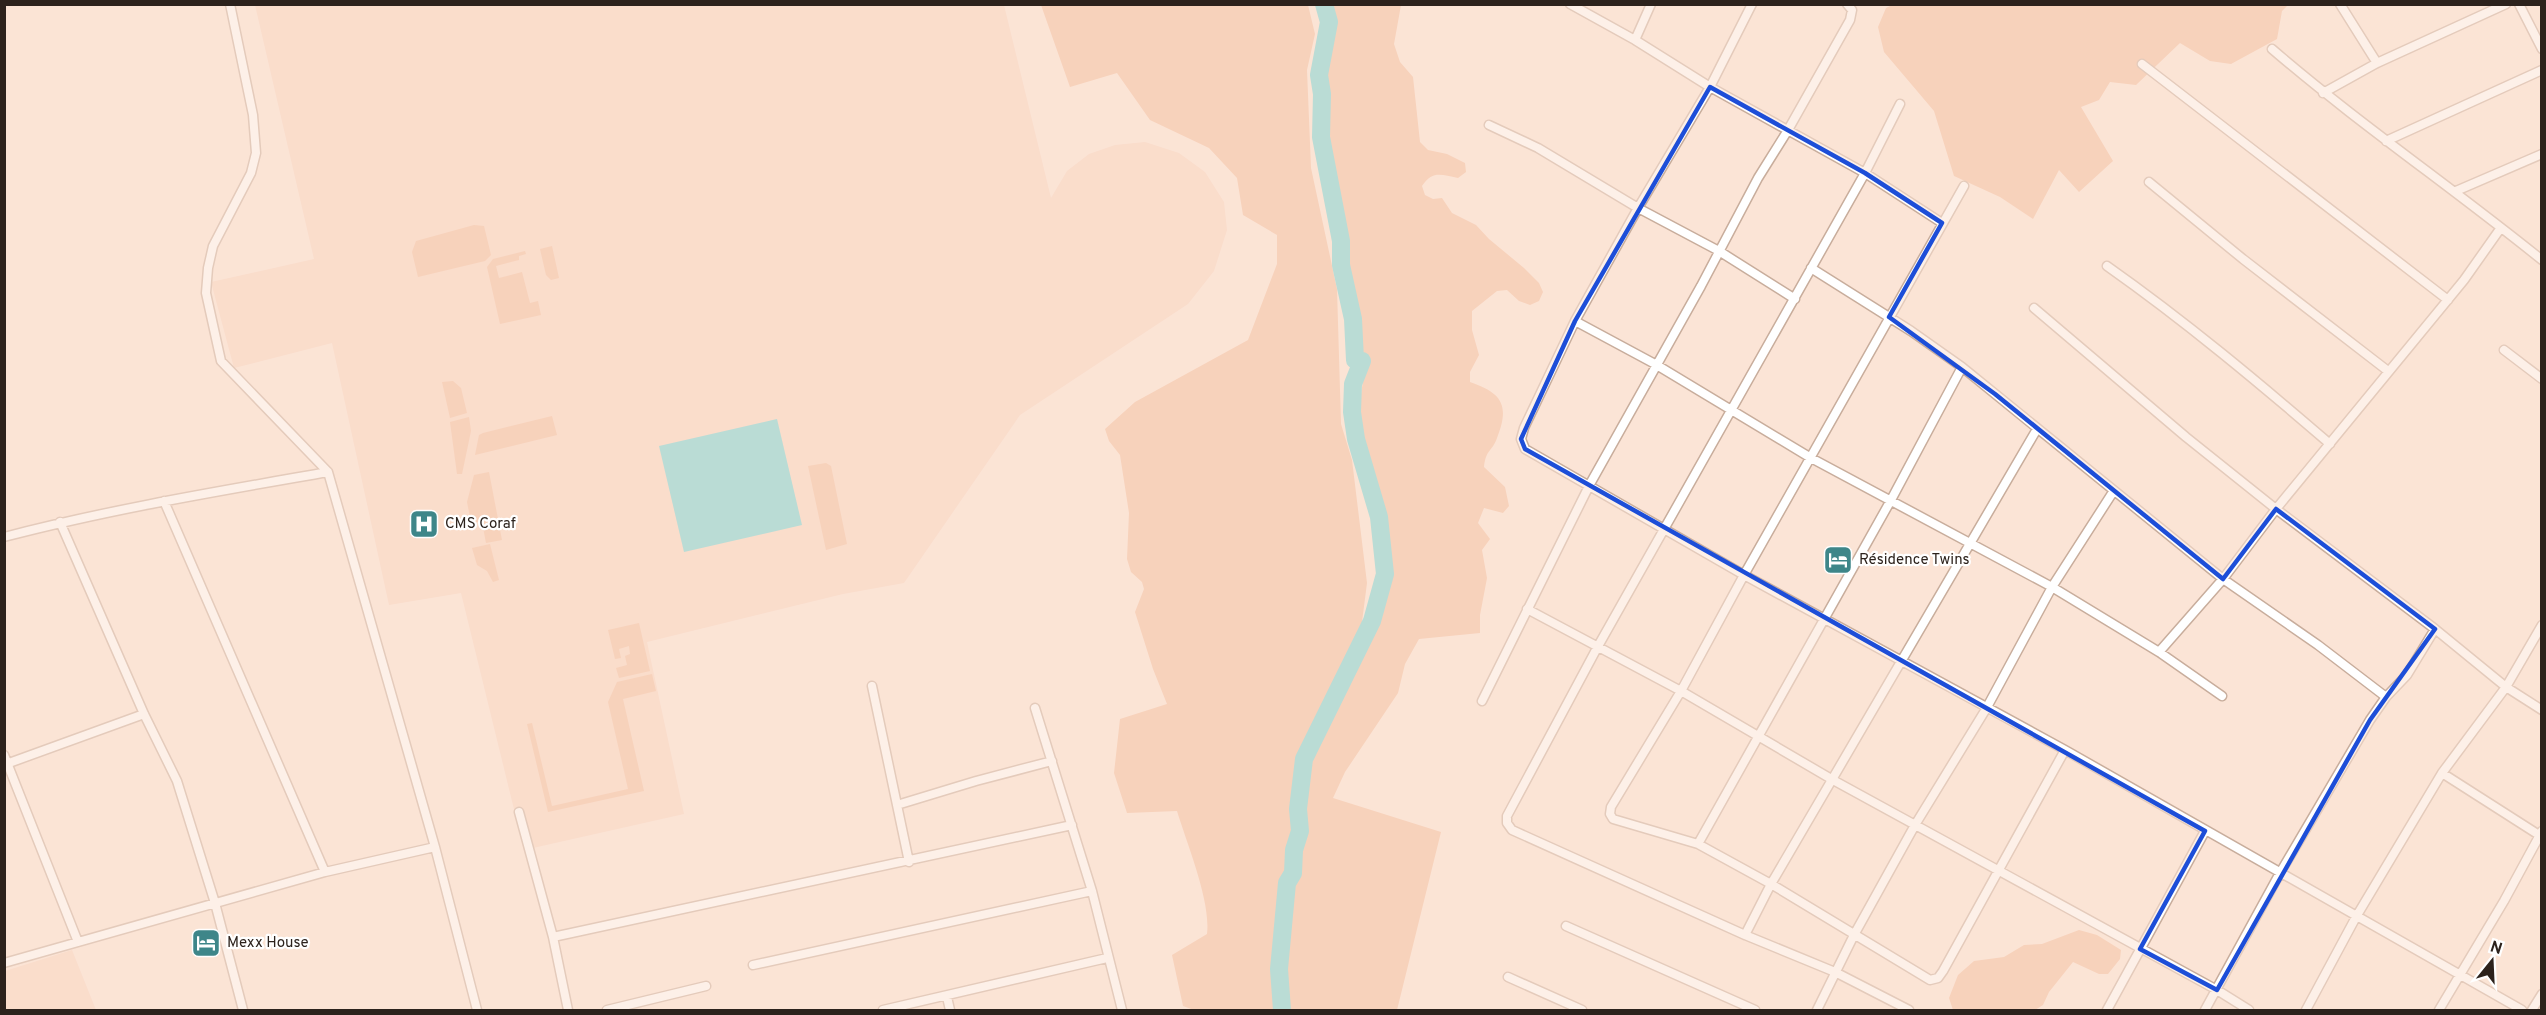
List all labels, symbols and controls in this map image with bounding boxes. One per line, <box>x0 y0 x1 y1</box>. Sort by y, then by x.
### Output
hospital icon: CMS Coraf <box>408 508 440 540</box>
place label: CMS Coraf <box>445 515 516 534</box>
hotel icon: Résidence Twins <box>1822 544 1854 576</box>
place label: Résidence Twins <box>1859 551 1970 570</box>
hotel icon: Mexx House <box>190 927 222 959</box>
north arrow <box>2462 931 2522 991</box>
place label: Mexx House <box>227 934 309 953</box>
text: N <box>2487 937 2505 960</box>

